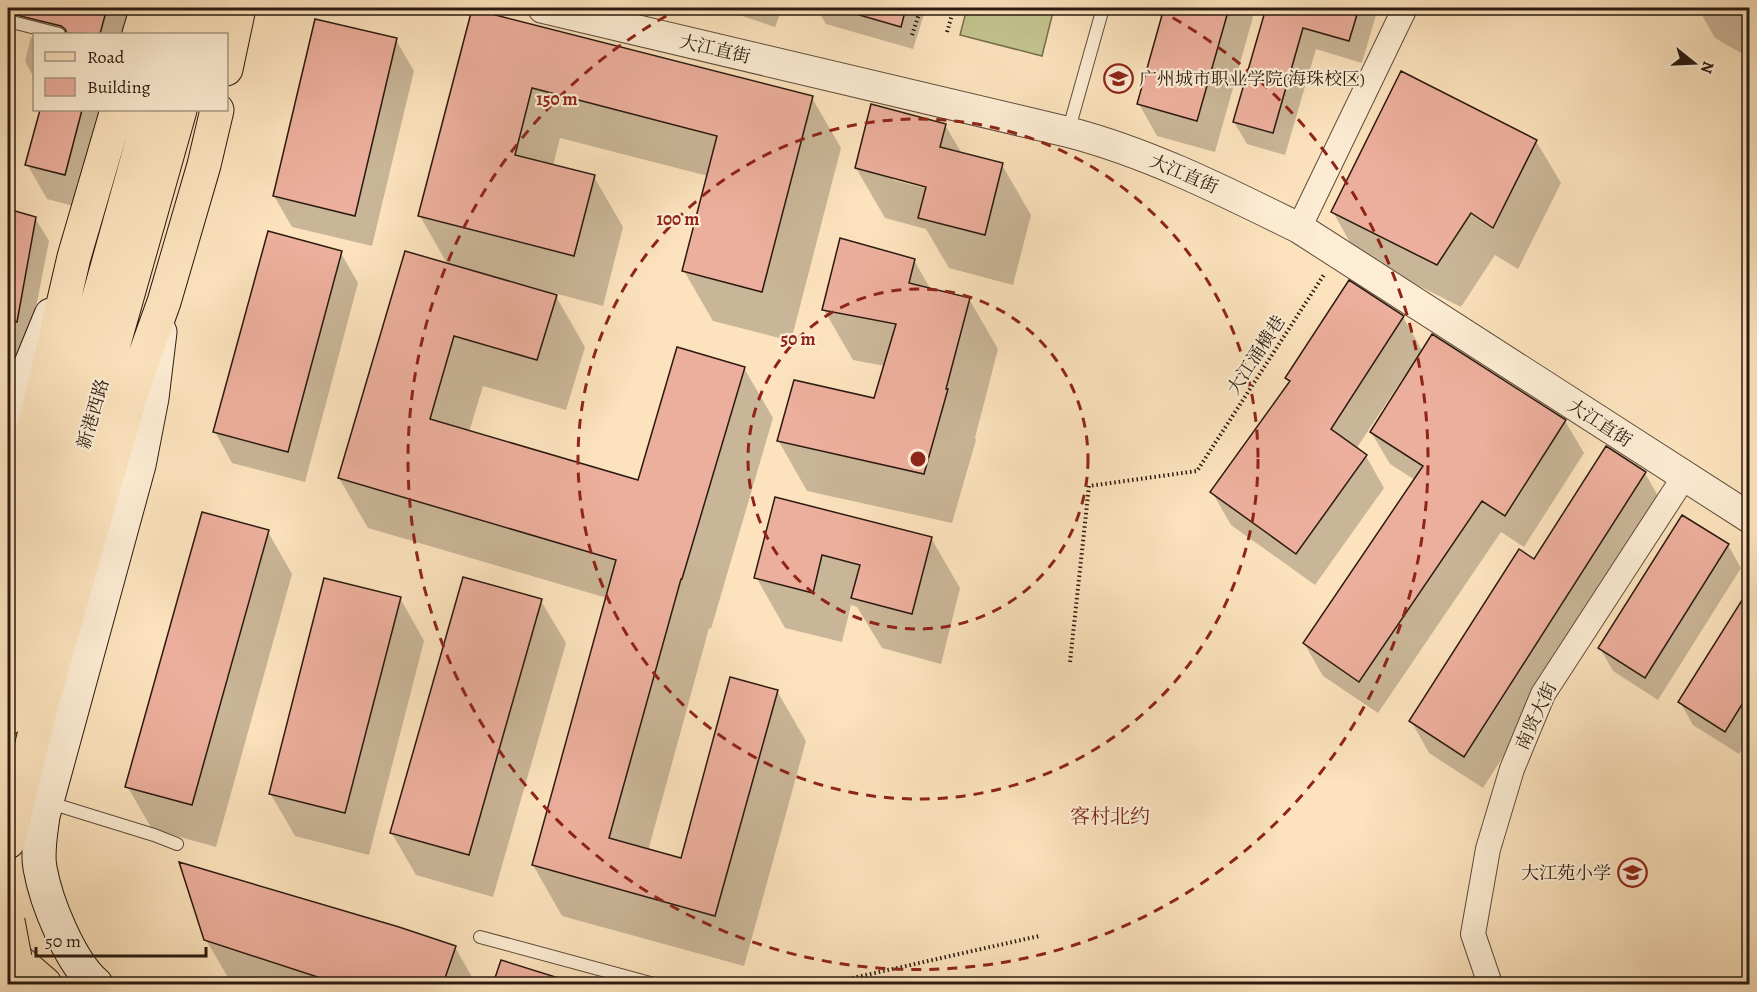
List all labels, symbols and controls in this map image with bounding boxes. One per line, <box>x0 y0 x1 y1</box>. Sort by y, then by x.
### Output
street label: 大江直街 <box>677 29 753 69</box>
legend <box>33 33 228 111</box>
north arrow <box>1664 33 1724 93</box>
text: Road <box>87 45 125 69</box>
text: N <box>1695 58 1720 77</box>
school or university icon: 广州城市职业学院(海珠校区) <box>1102 63 1134 95</box>
place label: 广州城市职业学院(海珠校区) <box>1139 67 1365 91</box>
text: Building <box>87 75 151 99</box>
text: 150 m <box>536 87 578 111</box>
street label: 大江直街 <box>1146 149 1222 199</box>
text: 100 m <box>657 207 699 231</box>
street label: 大江涌横巷 <box>1221 311 1291 399</box>
text: 50 m <box>781 327 815 351</box>
street label: 新港西路 <box>72 376 114 452</box>
street label: 大江直街 <box>1563 393 1637 453</box>
centre of rings <box>908 449 928 469</box>
street label: 南贤大街 <box>1510 678 1562 754</box>
district label: 客村北约 <box>1070 803 1150 830</box>
school or university icon: 大江苑小学 <box>1616 857 1648 889</box>
place label: 大江苑小学 <box>1521 861 1611 885</box>
scale bar <box>36 920 206 958</box>
text: 50 m <box>45 929 81 953</box>

